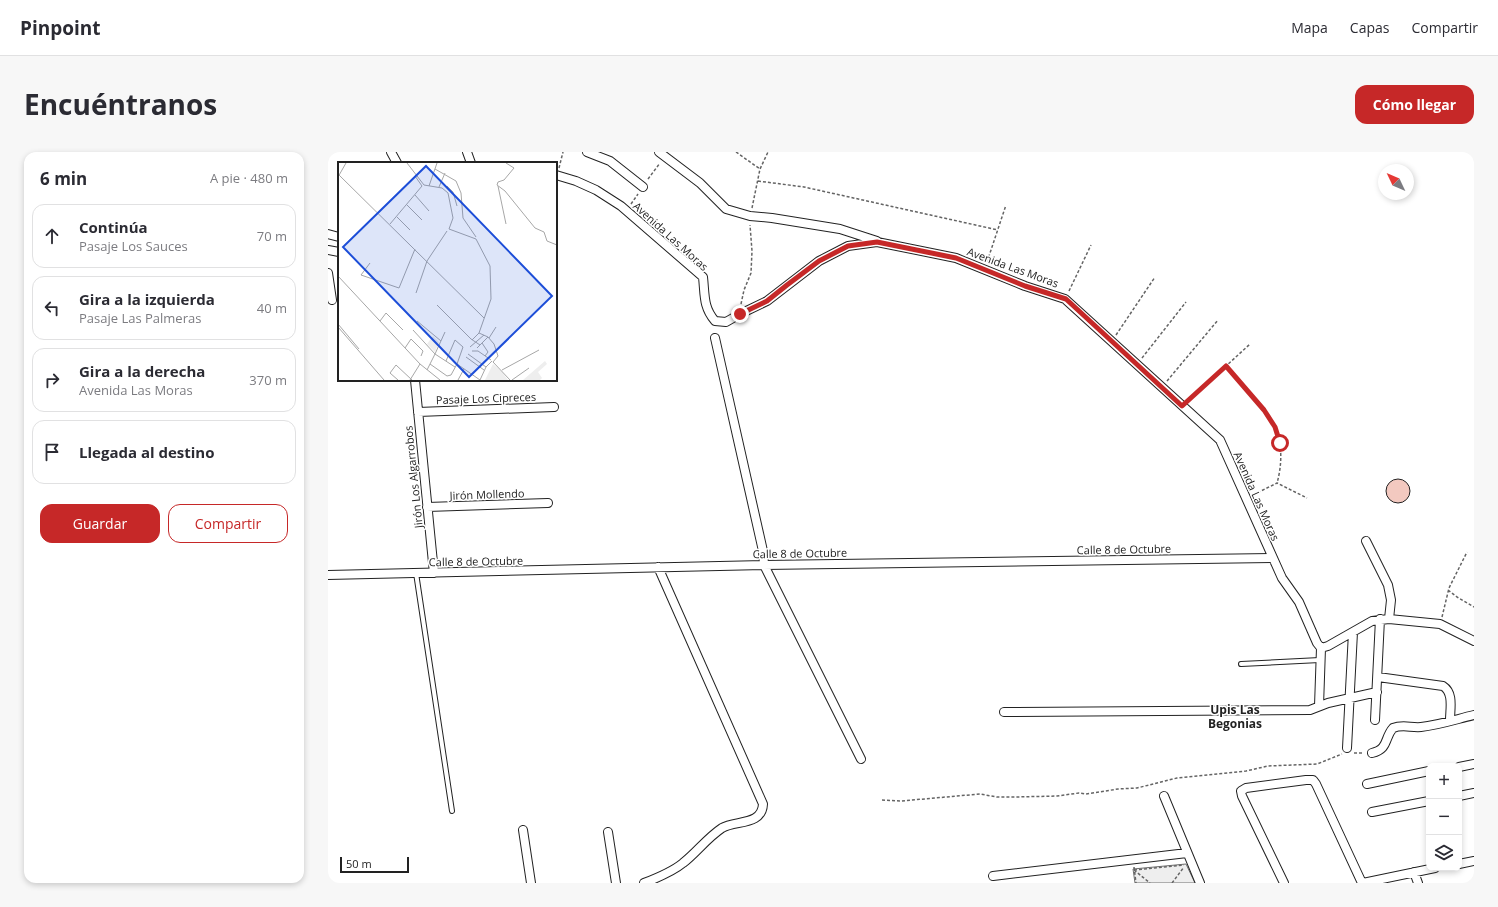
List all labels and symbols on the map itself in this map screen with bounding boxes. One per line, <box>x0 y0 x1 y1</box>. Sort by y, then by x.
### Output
inset map <box>338 162 557 381</box>
north arrow <box>1378 164 1414 200</box>
street label: Avenida Las Moras <box>630 198 712 274</box>
street label: Avenida Las Moras <box>965 244 1061 290</box>
route end <box>731 305 749 323</box>
street label: Pasaje Los Cipreces <box>436 389 536 407</box>
street label: Jirón Los Algarrobos <box>400 425 426 530</box>
route start <box>1271 434 1289 452</box>
street label: Avenida Las Moras <box>1231 449 1283 543</box>
street label: Jirón Mollendo <box>448 485 525 503</box>
street label: Calle 8 de Octubre <box>1077 541 1171 557</box>
street label: Calle 8 de Octubre <box>753 545 847 561</box>
street label: Calle 8 de Octubre <box>429 553 523 569</box>
district label: Upis Las Begonias <box>1208 701 1262 732</box>
scale bar <box>340 855 409 874</box>

